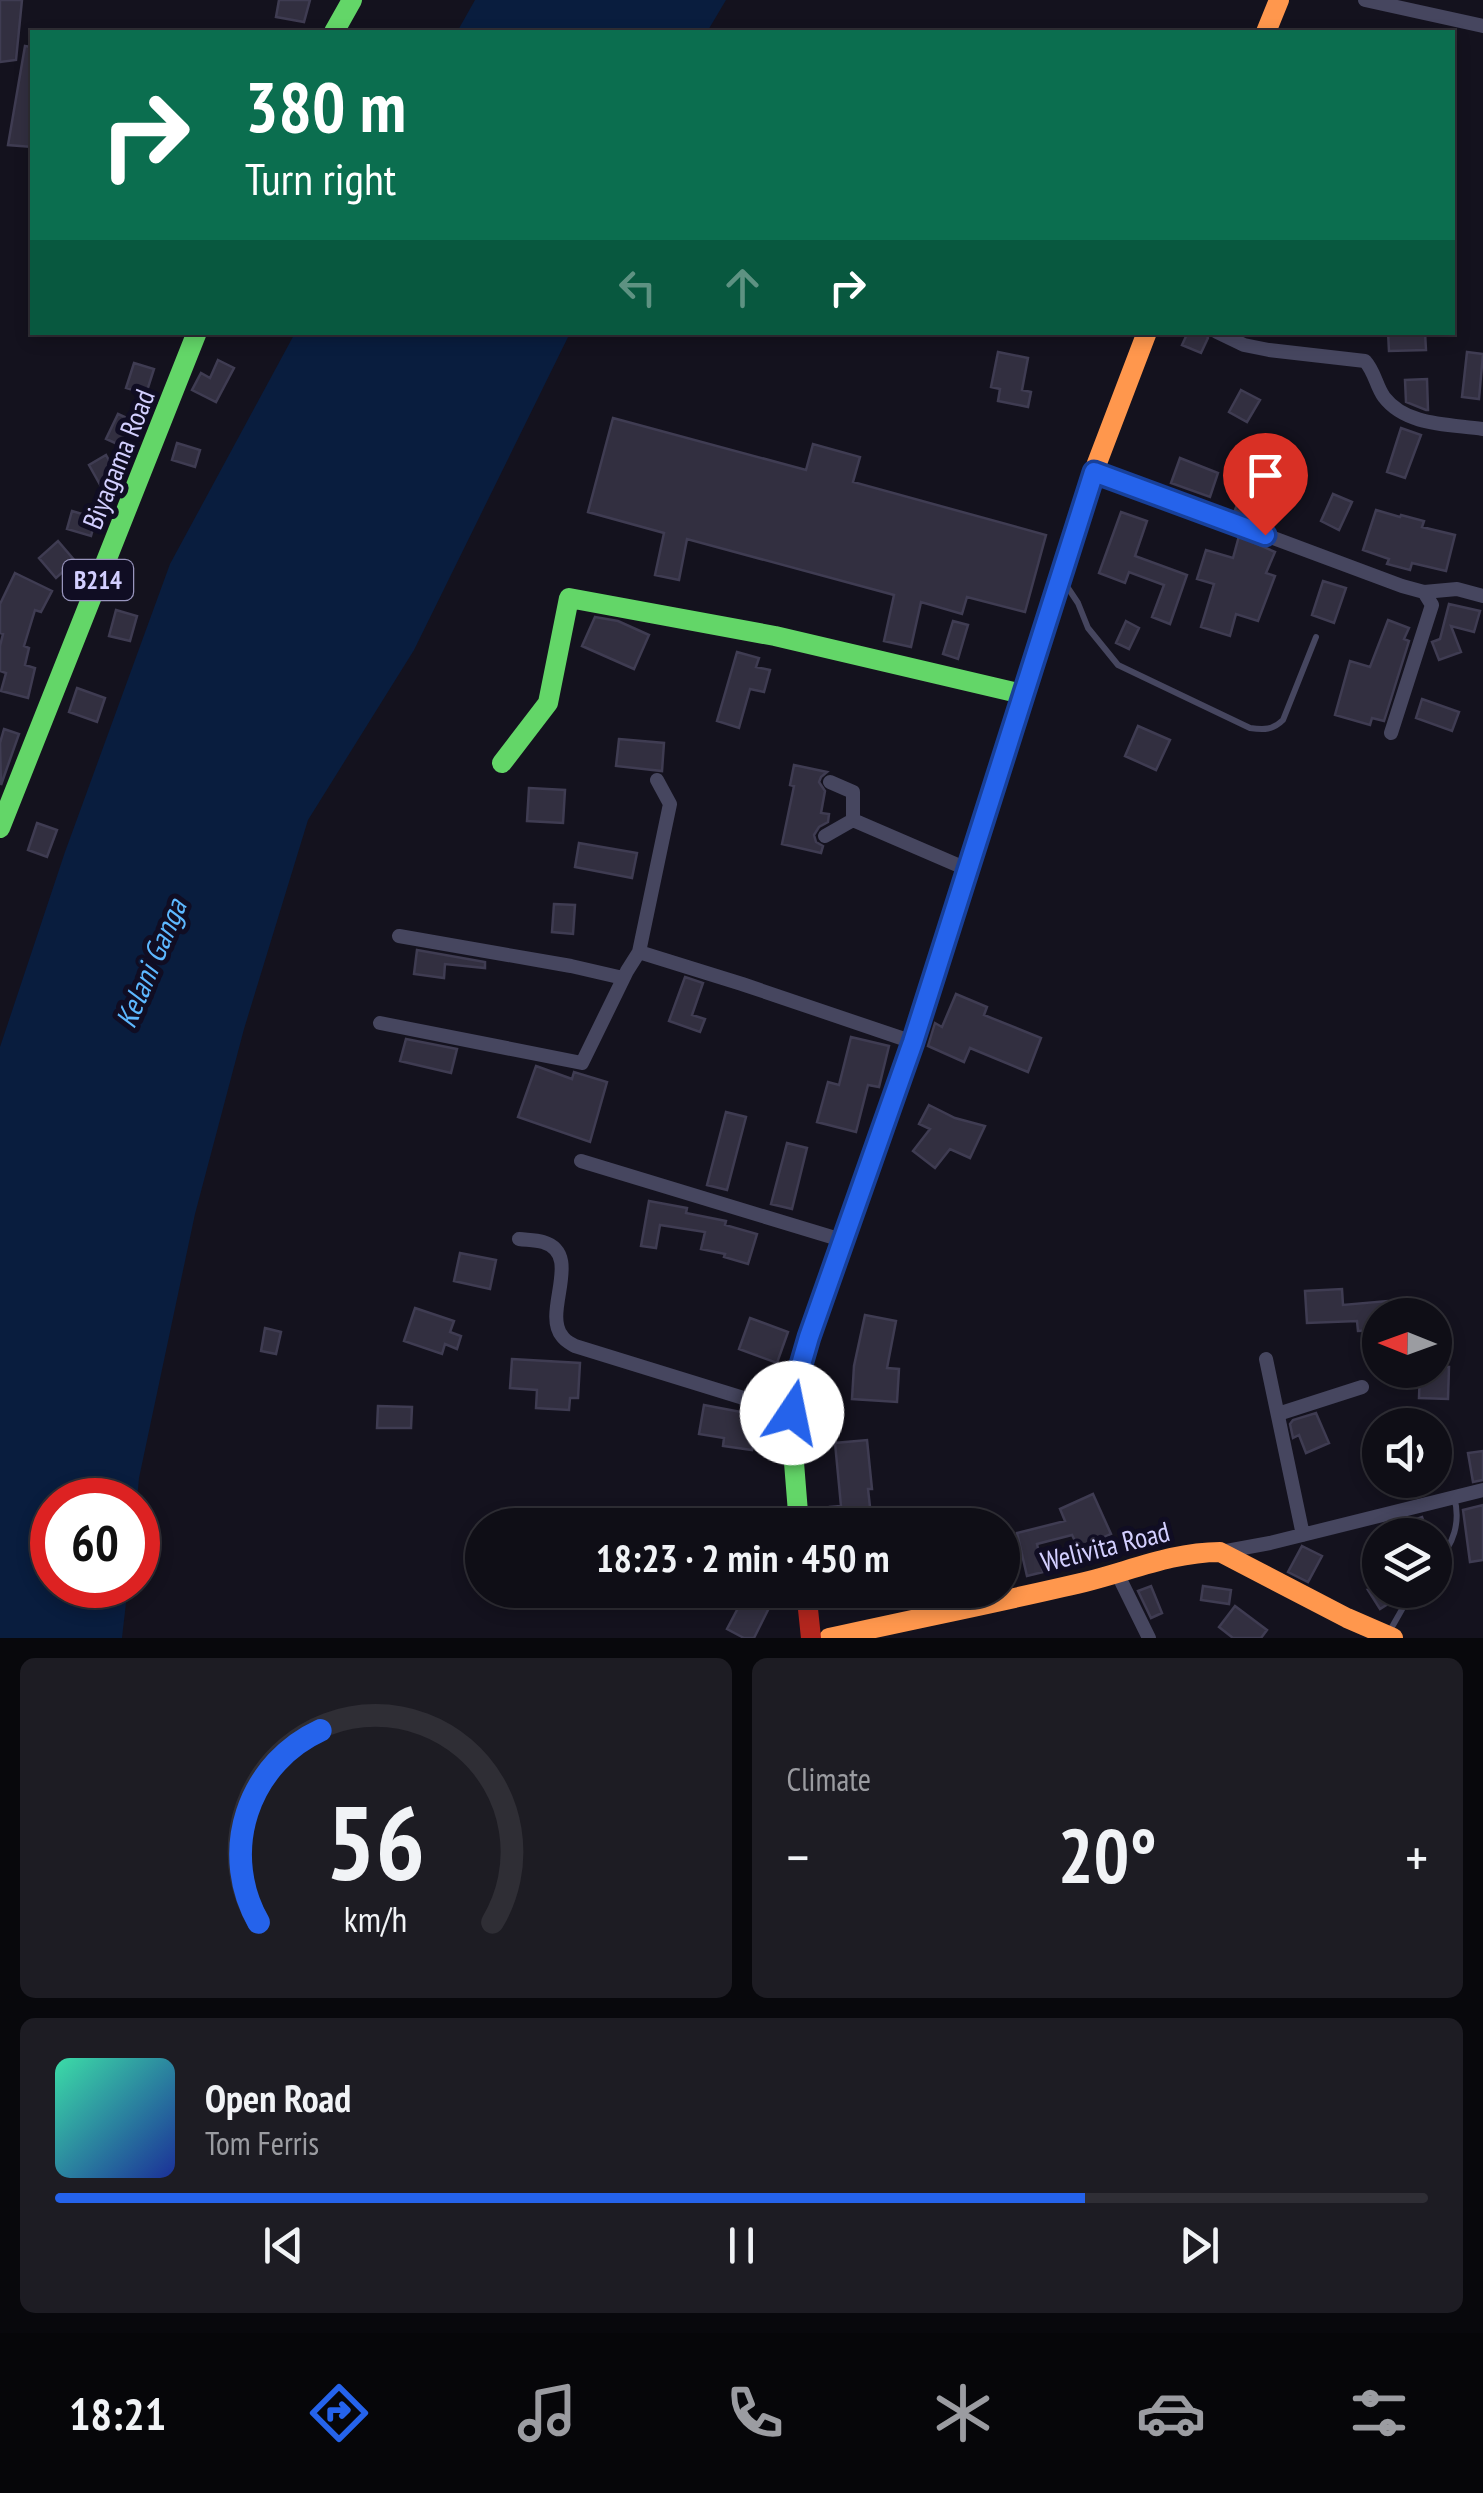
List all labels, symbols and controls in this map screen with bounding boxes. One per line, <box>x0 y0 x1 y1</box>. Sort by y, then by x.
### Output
text: 380 m <box>245 61 406 151</box>
icon: right <box>80 70 210 200</box>
text: Turn right <box>245 149 396 207</box>
icon: left <box>610 260 665 315</box>
icon: ahead <box>715 260 770 315</box>
icon: right <box>820 260 875 315</box>
street label: Biyagama Road <box>73 384 163 534</box>
pin <box>1223 433 1308 536</box>
icon: arrive <box>1238 448 1293 503</box>
road number: B214 <box>63 560 133 600</box>
water label: Kelani Ganga <box>105 891 195 1033</box>
north arrow <box>1362 1298 1452 1388</box>
map controls <box>1362 1298 1452 1608</box>
position arrow <box>740 1361 844 1465</box>
button: sound <box>1362 1408 1452 1498</box>
speed limit sign: 60 <box>30 1478 160 1608</box>
street label: Welivita Road <box>1037 1512 1173 1580</box>
button: layers <box>1362 1518 1452 1608</box>
text: 18:23 · 2 min · 450 m <box>596 1533 889 1582</box>
text: Climate <box>787 1758 871 1800</box>
text: 56 <box>326 1774 425 1909</box>
text: 20° <box>1058 1807 1157 1904</box>
text: − <box>787 1821 809 1892</box>
text: + <box>1405 1821 1428 1892</box>
text: km/h <box>344 1896 407 1942</box>
text: Open Road <box>205 2073 351 2122</box>
text: Tom Ferris <box>205 2122 319 2164</box>
icon: previous <box>256 2218 311 2273</box>
icon: pause <box>714 2218 769 2273</box>
icon: next <box>1172 2218 1227 2273</box>
icon: directions <box>304 2378 374 2448</box>
icon: music <box>512 2378 582 2448</box>
icon: phone <box>720 2378 790 2448</box>
icon: climate <box>928 2378 998 2448</box>
icon: car <box>1136 2378 1206 2448</box>
icon: filters <box>1344 2378 1414 2448</box>
text: 18:21 <box>69 2384 166 2442</box>

